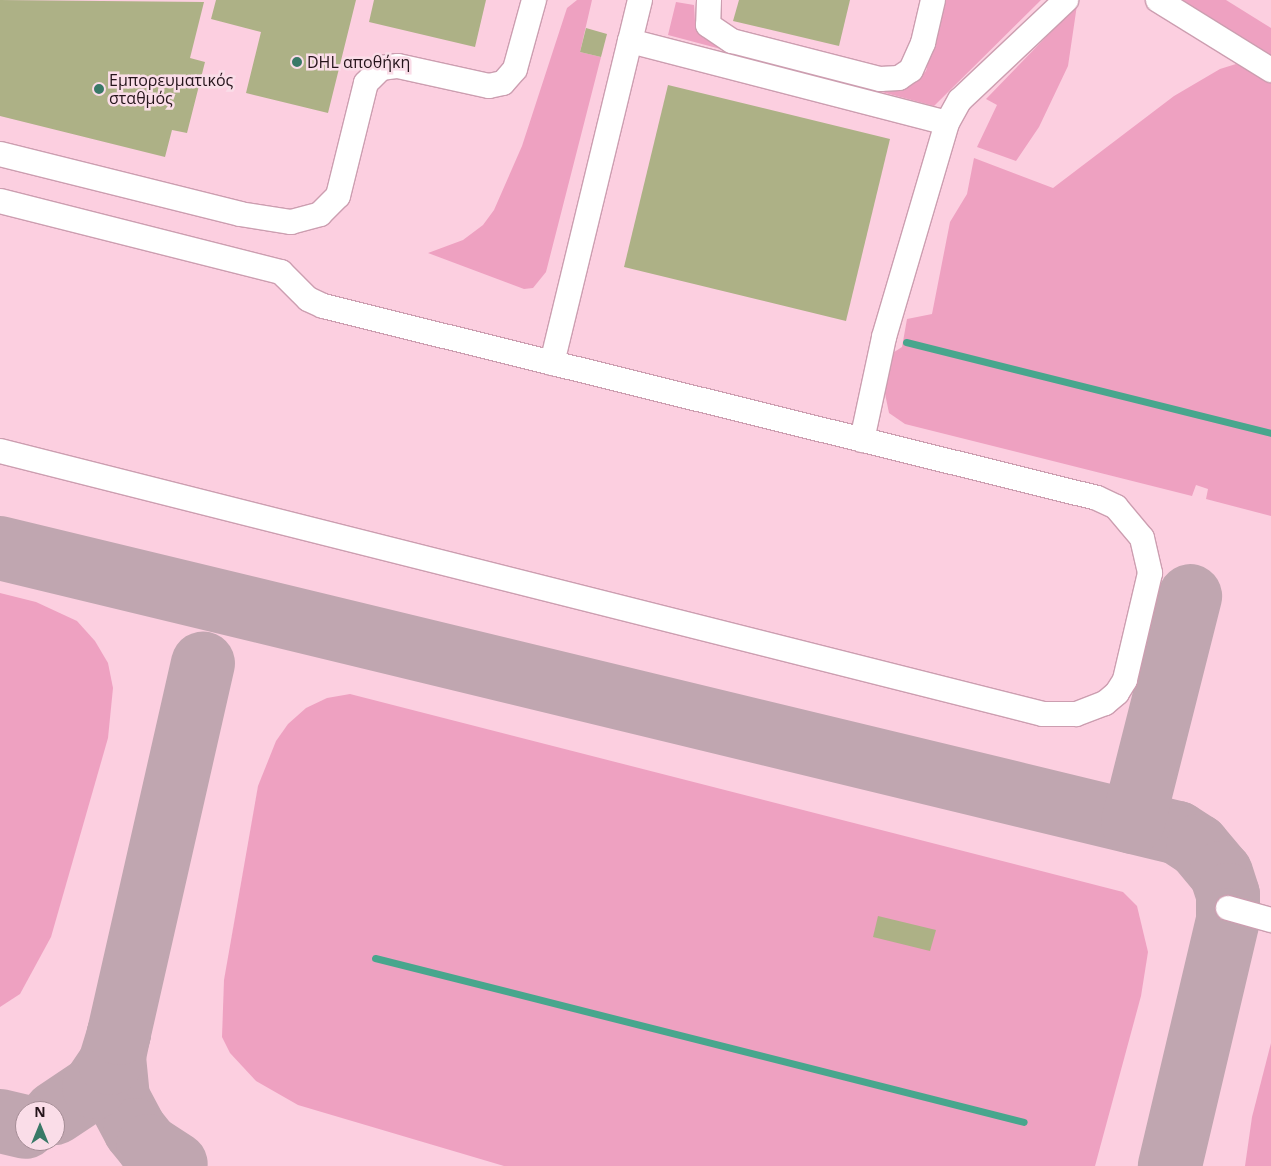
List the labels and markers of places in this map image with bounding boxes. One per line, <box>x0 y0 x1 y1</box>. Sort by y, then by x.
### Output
place label: DHL αποθήκη <box>307 52 410 72</box>
marker: DHL αποθήκη <box>291 56 303 68</box>
place label: Εμπορευματικός σταθμός <box>109 70 233 108</box>
marker: Εμπορευματικός σταθμός <box>93 83 105 95</box>

